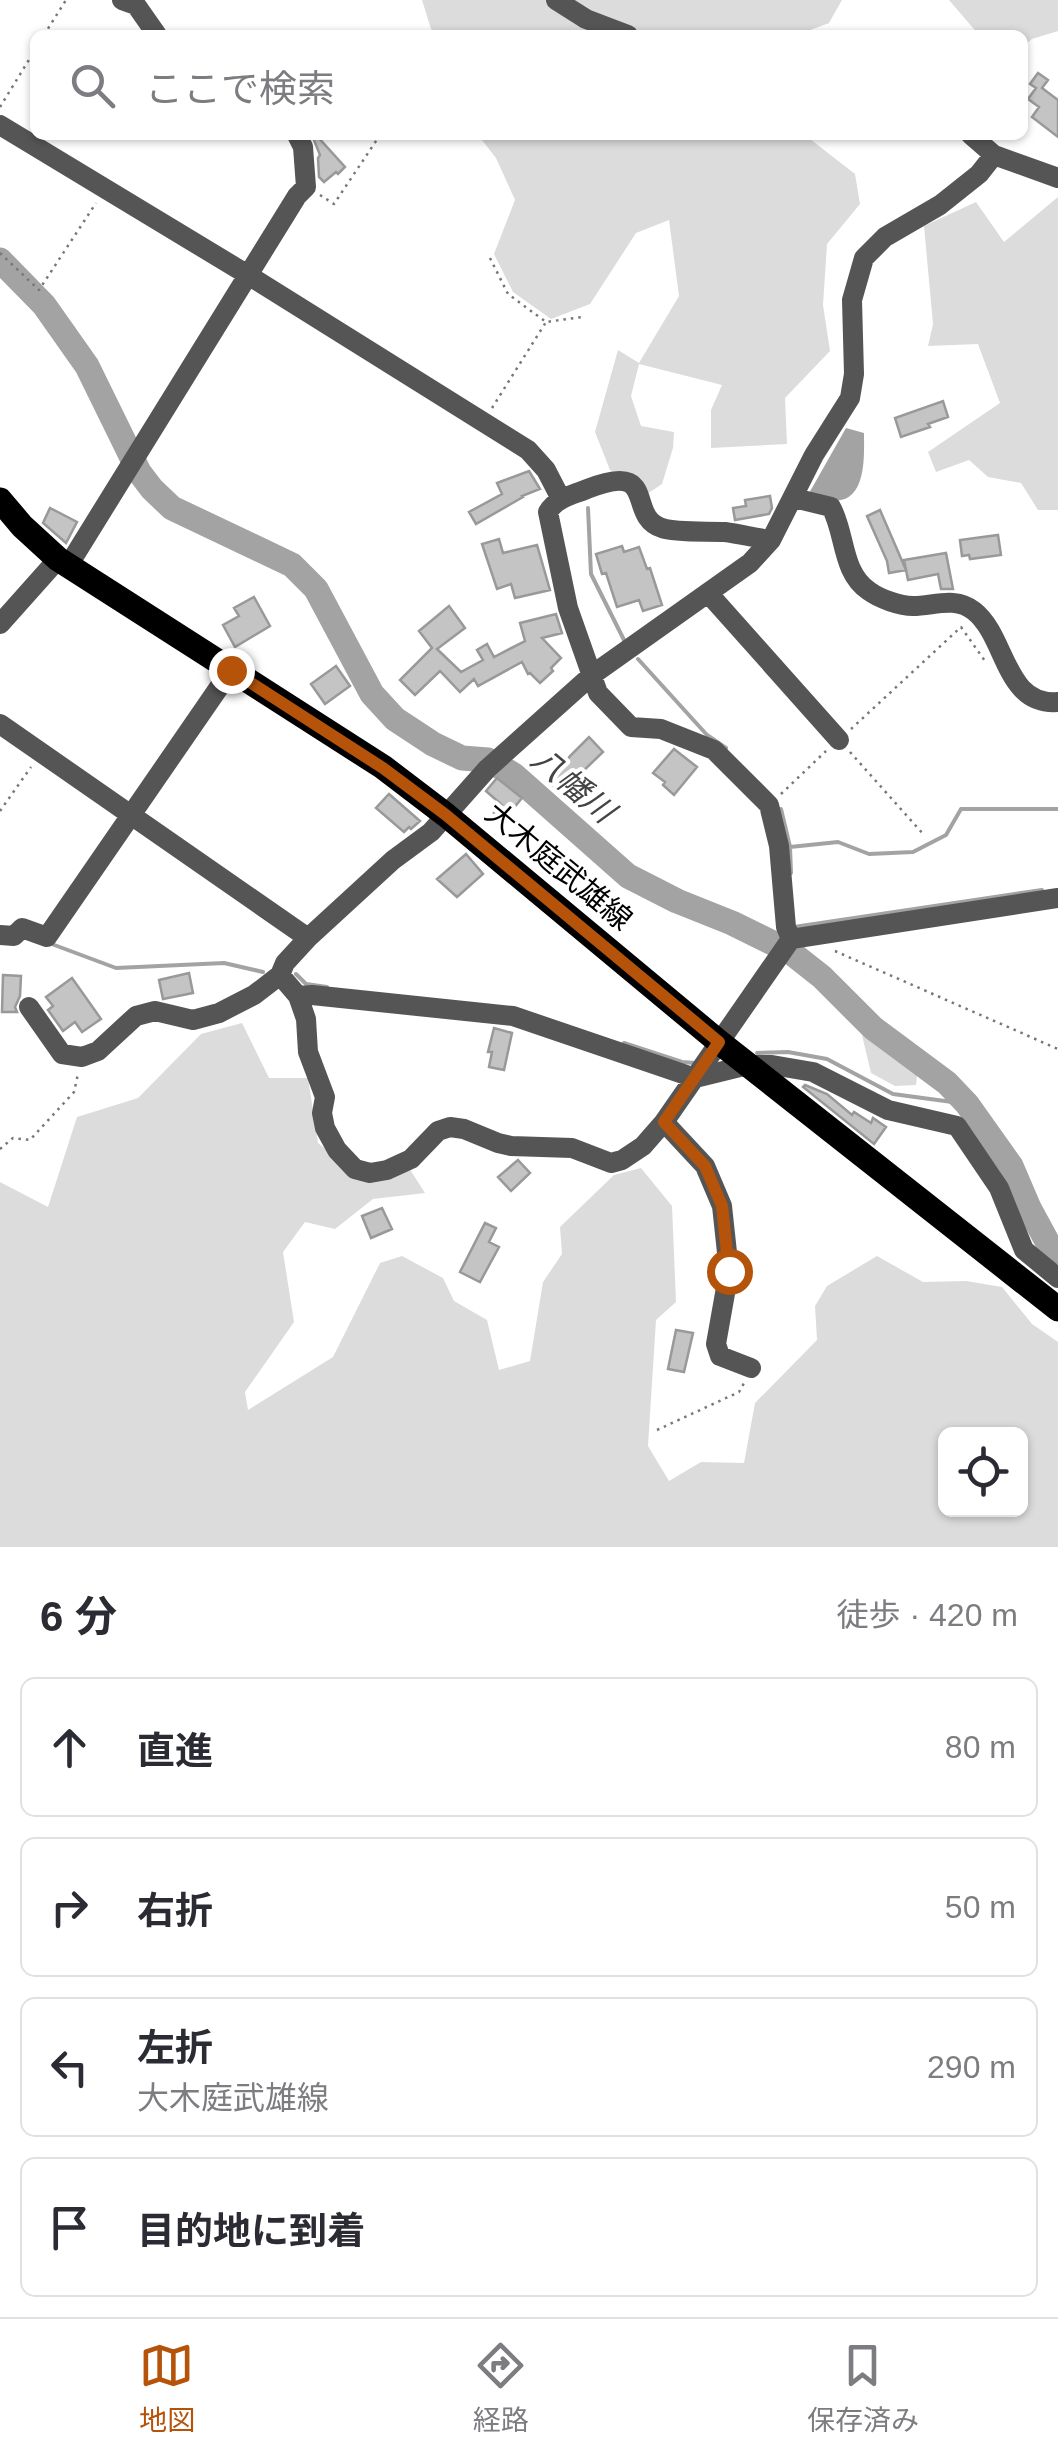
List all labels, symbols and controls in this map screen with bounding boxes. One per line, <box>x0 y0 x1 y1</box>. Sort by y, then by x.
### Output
search box <box>30 30 1028 140</box>
icon: search <box>65 58 120 113</box>
text: ここで検索 <box>145 68 335 110</box>
route end <box>209 648 255 694</box>
water label: 八幡川 <box>525 740 624 832</box>
street label: 大木庭武雄線 <box>479 796 639 936</box>
route start <box>707 1249 753 1295</box>
map controls <box>938 1427 1028 1517</box>
button: locate <box>938 1427 1028 1517</box>
text: 6 分 <box>40 1593 117 1640</box>
text: 徒歩 · 420 m <box>837 1597 1018 1633</box>
icon: ahead <box>42 1720 97 1775</box>
text: 80 m <box>945 1729 1016 1765</box>
text: 直進 <box>137 1730 213 1772</box>
icon: right <box>42 1880 97 1935</box>
text: 50 m <box>945 1889 1016 1925</box>
text: 右折 <box>137 1890 213 1932</box>
text: 左折 <box>137 2027 213 2069</box>
icon: left <box>42 2040 97 2095</box>
text: 290 m <box>927 2049 1016 2085</box>
text: 大木庭武雄線 <box>137 2080 329 2116</box>
icon: arrive <box>42 2200 97 2255</box>
text: 目的地に到着 <box>137 2210 365 2252</box>
tab: 地図 <box>139 2338 195 2438</box>
tab: 経路 <box>473 2338 529 2438</box>
tab: 保存済み <box>807 2338 919 2438</box>

